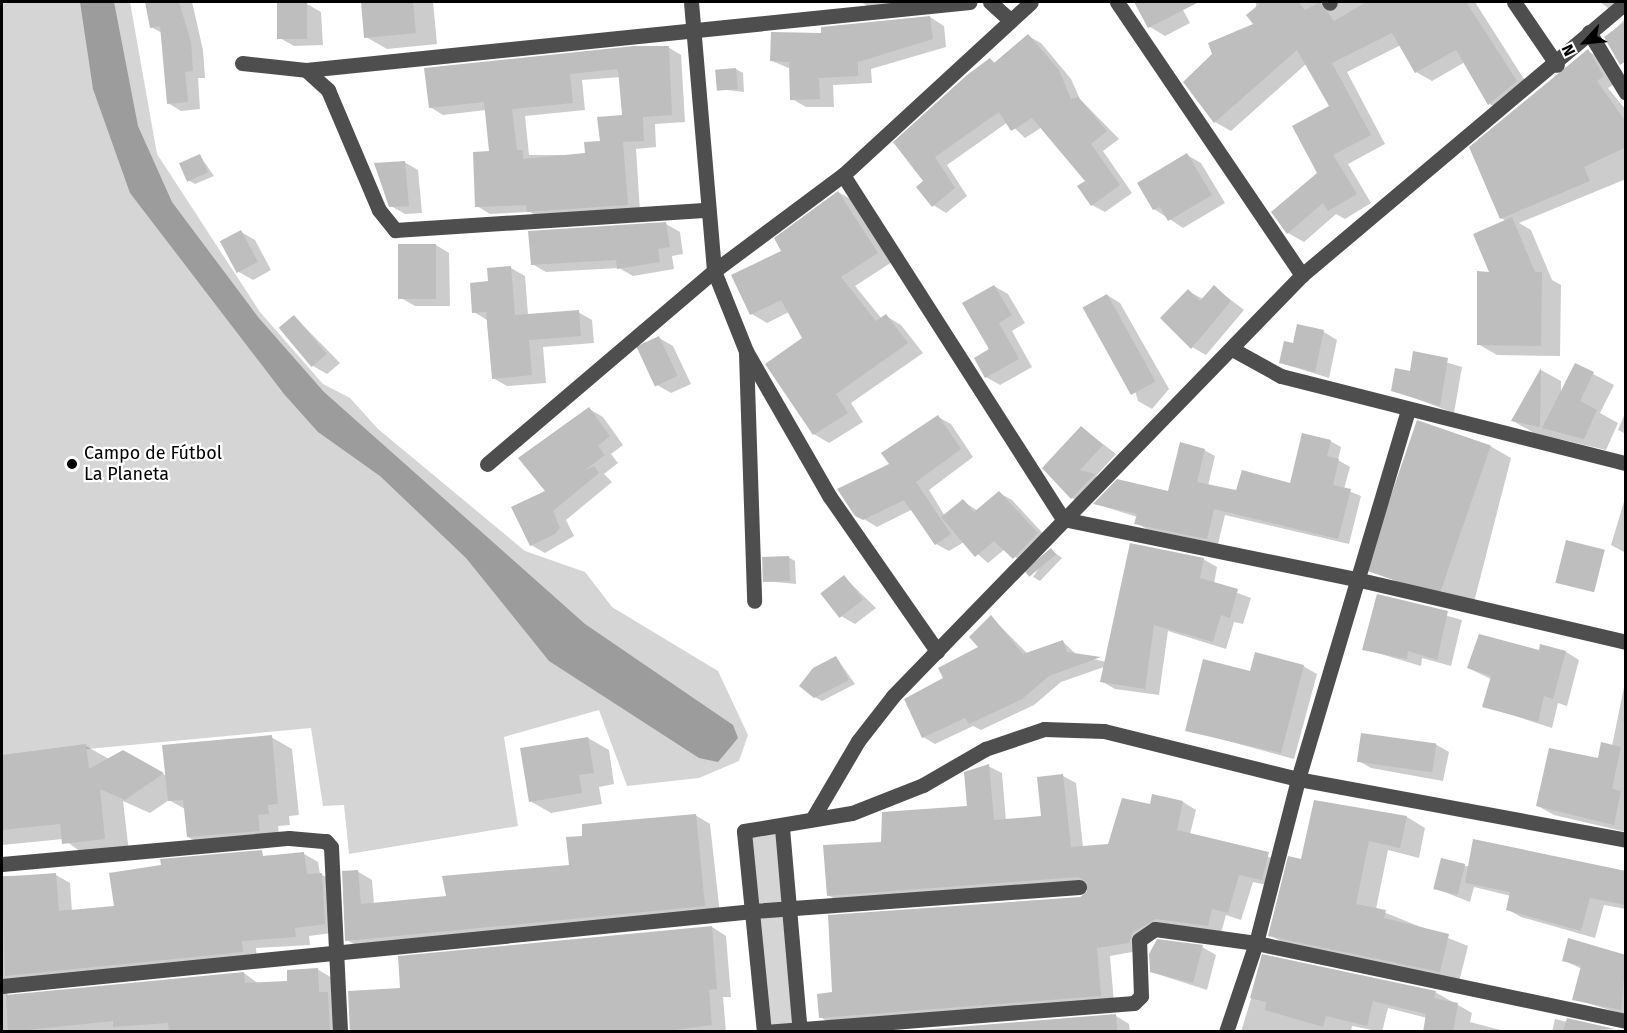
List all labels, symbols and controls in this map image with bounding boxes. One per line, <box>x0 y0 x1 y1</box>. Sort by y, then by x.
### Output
north arrow <box>1555 12 1615 72</box>
text: N <box>1558 41 1579 59</box>
place label: Campo de Fútbol La Planeta <box>84 443 222 486</box>
marker: Campo de Fútbol La Planeta <box>65 457 79 471</box>

